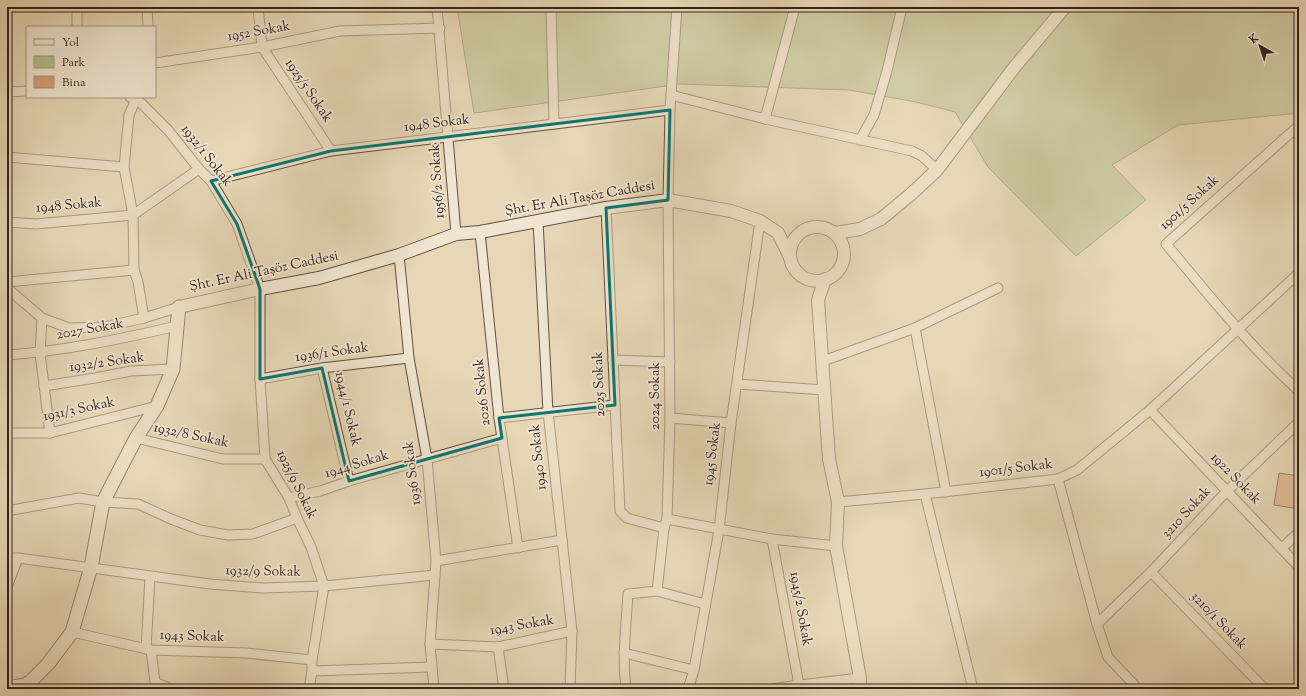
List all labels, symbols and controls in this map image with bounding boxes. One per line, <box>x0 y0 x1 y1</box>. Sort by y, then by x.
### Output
street label: 1952 Sokak <box>226 17 292 47</box>
legend <box>26 26 156 98</box>
north arrow <box>1240 26 1280 66</box>
text: K <box>1245 30 1262 48</box>
text: Yol <box>62 34 80 52</box>
text: Park <box>62 54 85 72</box>
street label: 1925/5 Sokak <box>279 55 337 127</box>
text: Bina <box>62 74 86 92</box>
street label: 1948 Sokak <box>403 110 471 138</box>
street label: 1932/1 Sokak <box>175 121 237 192</box>
street label: 1956/2 Sokak <box>425 143 451 219</box>
street label: 1901/5 Sokak <box>1156 171 1224 235</box>
street label: Şht. Er Ali Taşöz Caddesi <box>503 176 657 222</box>
street label: 1948 Sokak <box>35 193 103 219</box>
street label: Şht. Er Ali Taşöz Caddesi <box>188 246 340 298</box>
street label: 2027 Sokak <box>55 314 126 346</box>
street label: 1936/1 Sokak <box>294 338 370 368</box>
street label: 1932/2 Sokak <box>68 348 146 378</box>
street label: 2025 Sokak <box>589 350 611 417</box>
street label: 2026 Sokak <box>469 357 496 427</box>
street label: 2024 Sokak <box>646 362 666 430</box>
street label: 1944/1 Sokak <box>329 370 365 449</box>
street label: 1931/3 Sokak <box>41 393 117 427</box>
street label: 1932/8 Sokak <box>152 418 231 454</box>
street label: 1945 Sokak <box>699 421 727 487</box>
street label: 1940 Sokak <box>526 423 552 491</box>
street label: 1936 Sokak <box>399 439 427 506</box>
street label: 1944 Sokak <box>322 446 392 484</box>
street label: 1925/9 Sokak <box>271 447 322 523</box>
street label: 1922 Sokak <box>1205 449 1265 510</box>
street label: 1901/5 Sokak <box>978 455 1054 483</box>
street label: 3210 Sokak <box>1158 482 1217 544</box>
street label: 1932/9 Sokak <box>225 561 301 583</box>
street label: 1945/2 Sokak <box>784 570 816 648</box>
street label: 3210/1 Sokak <box>1185 587 1251 655</box>
street label: 1943 Sokak <box>488 610 556 641</box>
street label: 1943 Sokak <box>159 626 225 648</box>

